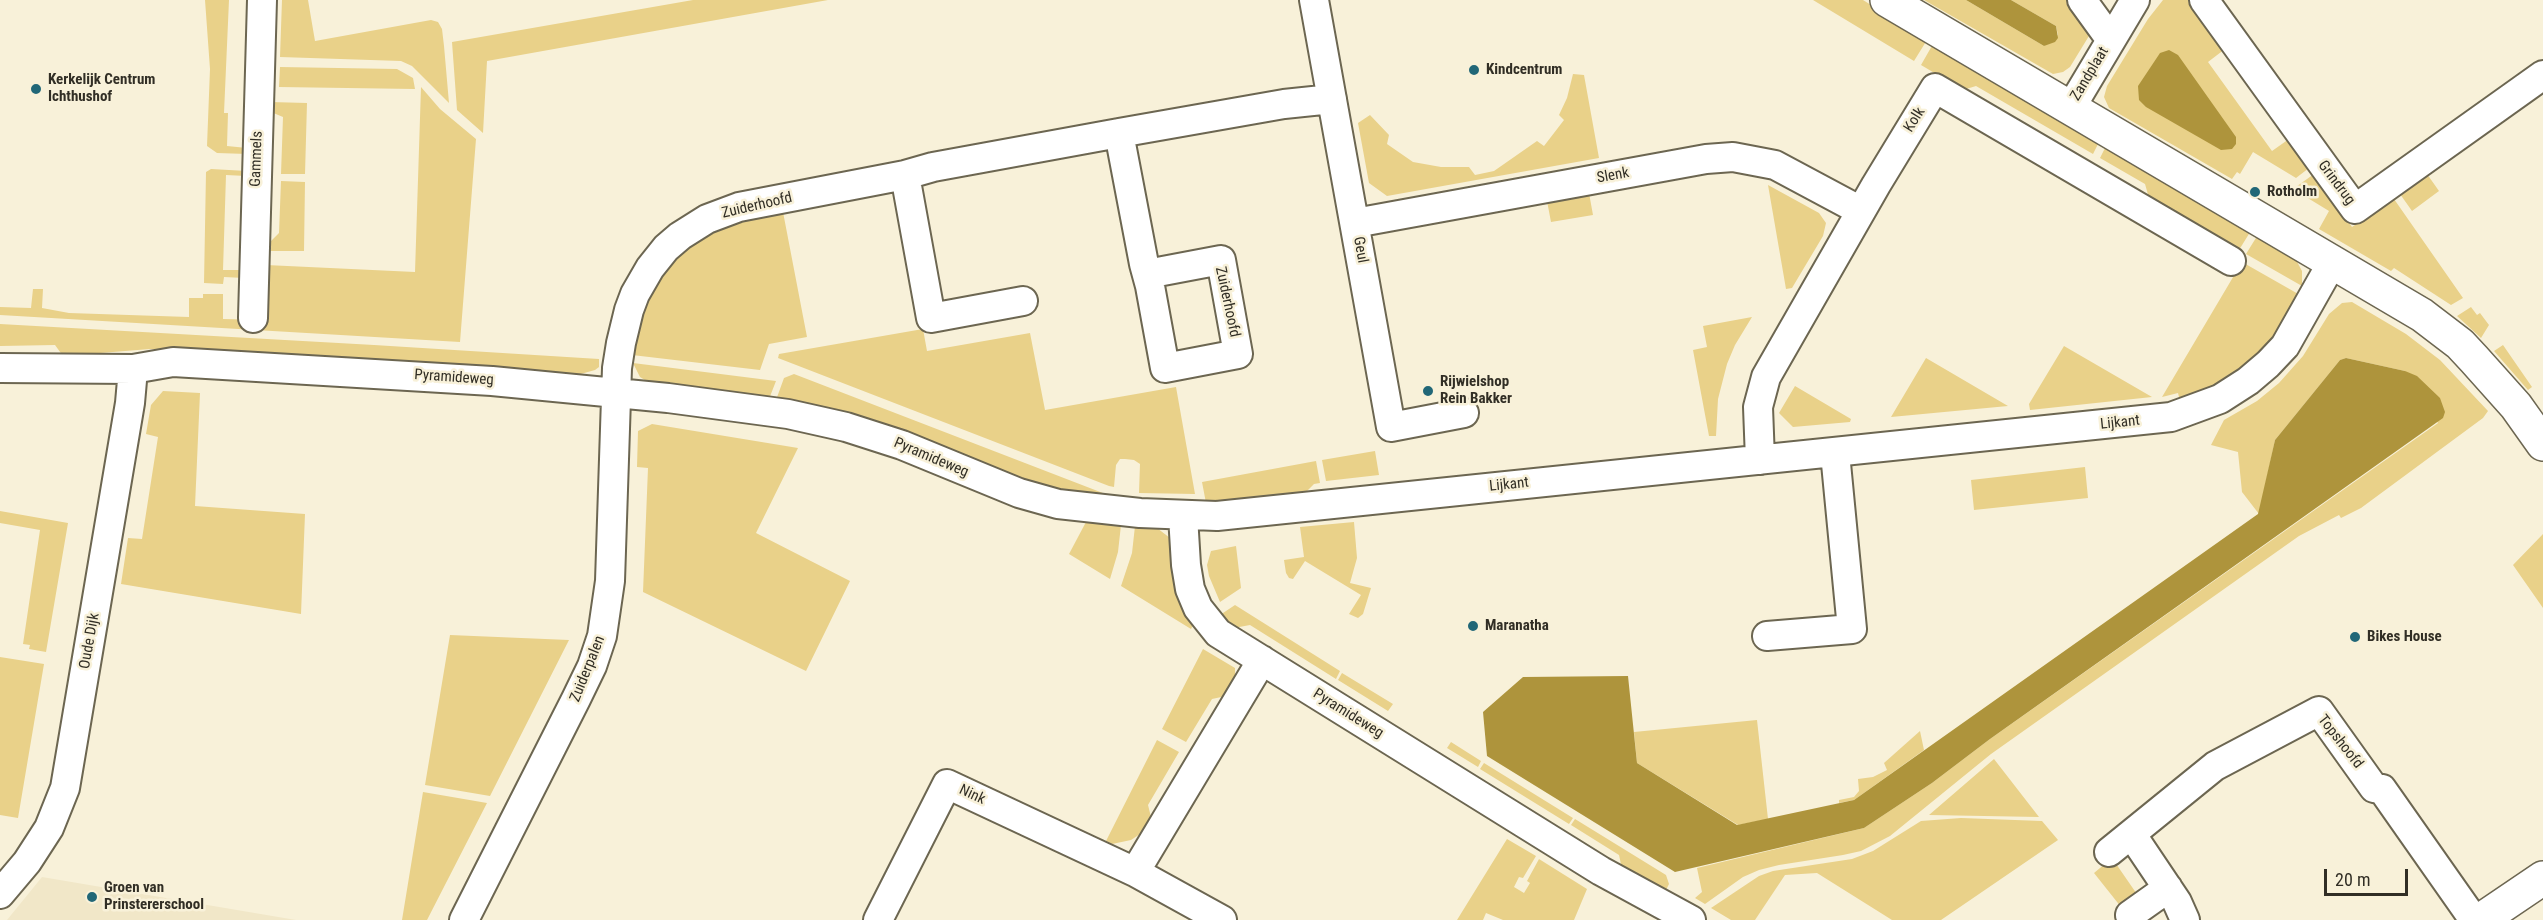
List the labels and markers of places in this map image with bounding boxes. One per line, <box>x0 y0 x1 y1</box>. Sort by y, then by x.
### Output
place label: Kindcentrum <box>1486 61 1562 79</box>
marker: Kindcentrum <box>1467 63 1481 77</box>
place label: Kerkelijk Centrum Ichthushof <box>48 71 155 106</box>
marker: Kerkelijk Centrum Ichthushof <box>29 82 43 96</box>
place label: Rotholm <box>2267 183 2317 201</box>
marker: Rotholm <box>2248 185 2262 199</box>
place label: Rijwielshop Rein Bakker <box>1440 373 1512 408</box>
marker: Rijwielshop Rein Bakker <box>1421 384 1435 398</box>
place label: Maranatha <box>1485 617 1549 635</box>
marker: Maranatha <box>1466 619 1480 633</box>
place label: Bikes House <box>2367 628 2442 646</box>
marker: Bikes House <box>2348 630 2362 644</box>
place label: Groen van Prinstererschool <box>104 879 204 914</box>
marker: Groen van Prinstererschool <box>85 890 99 904</box>

